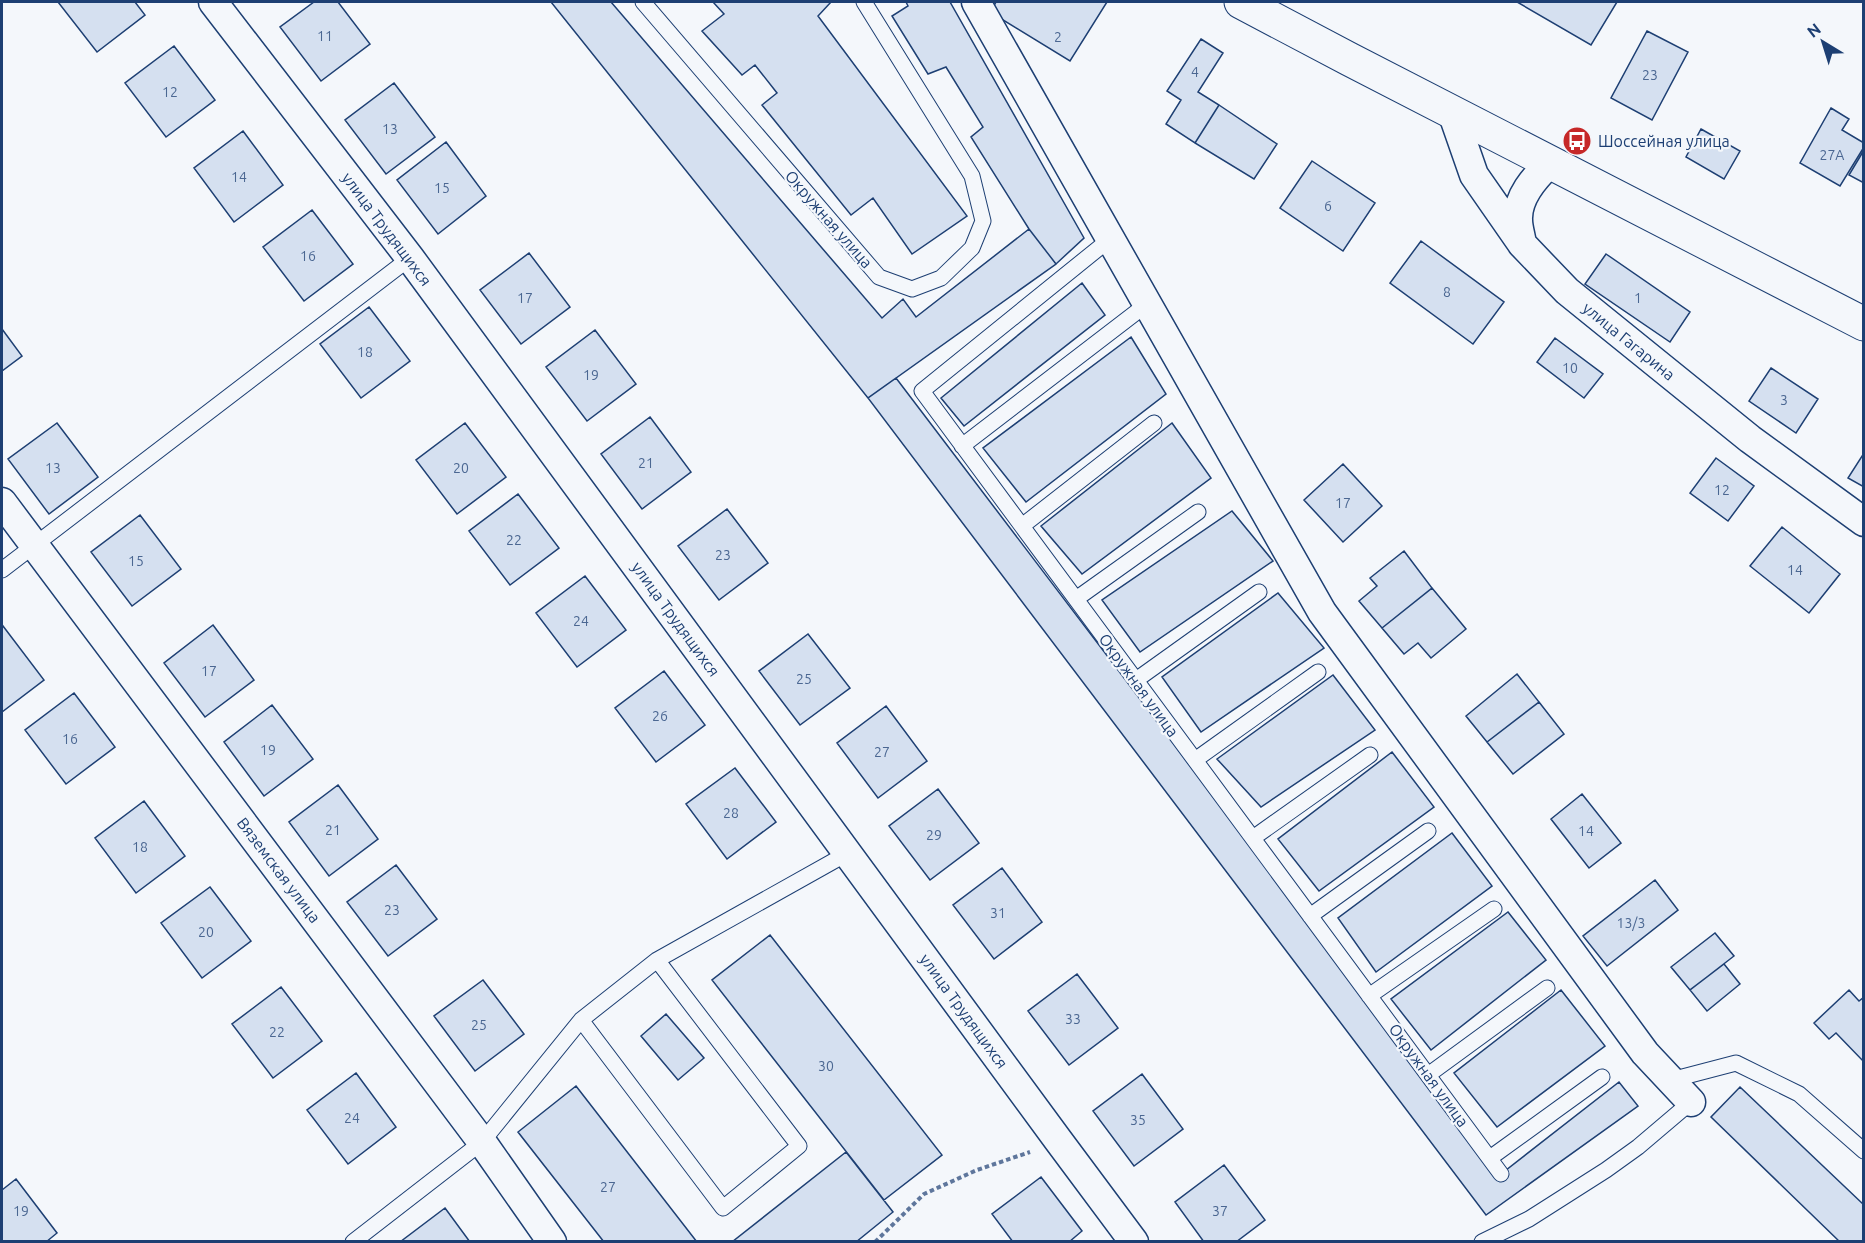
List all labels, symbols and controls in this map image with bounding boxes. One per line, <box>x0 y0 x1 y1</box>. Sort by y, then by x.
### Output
north arrow <box>1793 12 1853 72</box>
text: N <box>1804 19 1824 41</box>
house number: 11 <box>317 28 333 44</box>
house number: 2 <box>1054 29 1062 45</box>
house number: 4 <box>1191 64 1199 80</box>
house number: 23 <box>1642 67 1658 83</box>
house number: 12 <box>162 84 178 100</box>
house number: 13 <box>382 121 398 137</box>
bus stop icon: Шоссейная улица <box>1561 125 1593 157</box>
place label: Шоссейная улица <box>1598 132 1730 150</box>
house number: 27А <box>1820 147 1844 163</box>
street label: Окружная улица <box>782 167 876 271</box>
house number: 14 <box>231 169 247 185</box>
street label: улица Трудящихся <box>338 169 436 289</box>
house number: 15 <box>434 180 450 196</box>
house number: 6 <box>1324 198 1332 214</box>
house number: 16 <box>300 248 316 264</box>
house number: 8 <box>1443 284 1451 300</box>
house number: 17 <box>517 290 533 306</box>
house number: 1 <box>1634 290 1642 306</box>
street label: улица Гагарина <box>1579 298 1679 384</box>
house number: 18 <box>357 344 373 360</box>
house number: 10 <box>1562 360 1578 376</box>
house number: 19 <box>583 367 599 383</box>
house number: 3 <box>1780 392 1788 408</box>
house number: 21 <box>638 455 654 471</box>
house number: 13 <box>45 460 61 476</box>
house number: 20 <box>453 460 469 476</box>
house number: 12 <box>1714 482 1730 498</box>
house number: 17 <box>1335 495 1351 511</box>
house number: 22 <box>506 532 522 548</box>
house number: 23 <box>715 547 731 563</box>
house number: 15 <box>128 553 144 569</box>
street label: улица Трудящихся <box>628 558 724 680</box>
house number: 14 <box>1787 562 1803 578</box>
house number: 24 <box>573 613 589 629</box>
street label: Окружная улица <box>1095 630 1183 740</box>
house number: 17 <box>201 663 217 679</box>
house number: 25 <box>796 671 812 687</box>
house number: 26 <box>652 708 668 724</box>
house number: 16 <box>62 731 78 747</box>
house number: 19 <box>260 742 276 758</box>
house number: 27 <box>874 744 890 760</box>
house number: 28 <box>723 805 739 821</box>
street label: Вяземская улица <box>234 814 324 926</box>
house number: 21 <box>325 822 341 838</box>
house number: 14 <box>1578 823 1594 839</box>
house number: 29 <box>926 827 942 843</box>
house number: 18 <box>132 839 148 855</box>
house number: 23 <box>384 902 400 918</box>
house number: 31 <box>990 905 1006 921</box>
house number: 13/3 <box>1617 915 1645 931</box>
house number: 20 <box>198 924 214 940</box>
street label: улица Трудящихся <box>916 950 1012 1072</box>
house number: 33 <box>1065 1011 1081 1027</box>
house number: 25 <box>471 1017 487 1033</box>
street label: Окружная улица <box>1385 1020 1473 1130</box>
house number: 22 <box>269 1024 285 1040</box>
house number: 30 <box>818 1058 834 1074</box>
house number: 24 <box>344 1110 360 1126</box>
house number: 35 <box>1130 1112 1146 1128</box>
house number: 27 <box>600 1179 616 1195</box>
house number: 19 <box>13 1203 29 1219</box>
house number: 37 <box>1212 1203 1228 1219</box>

